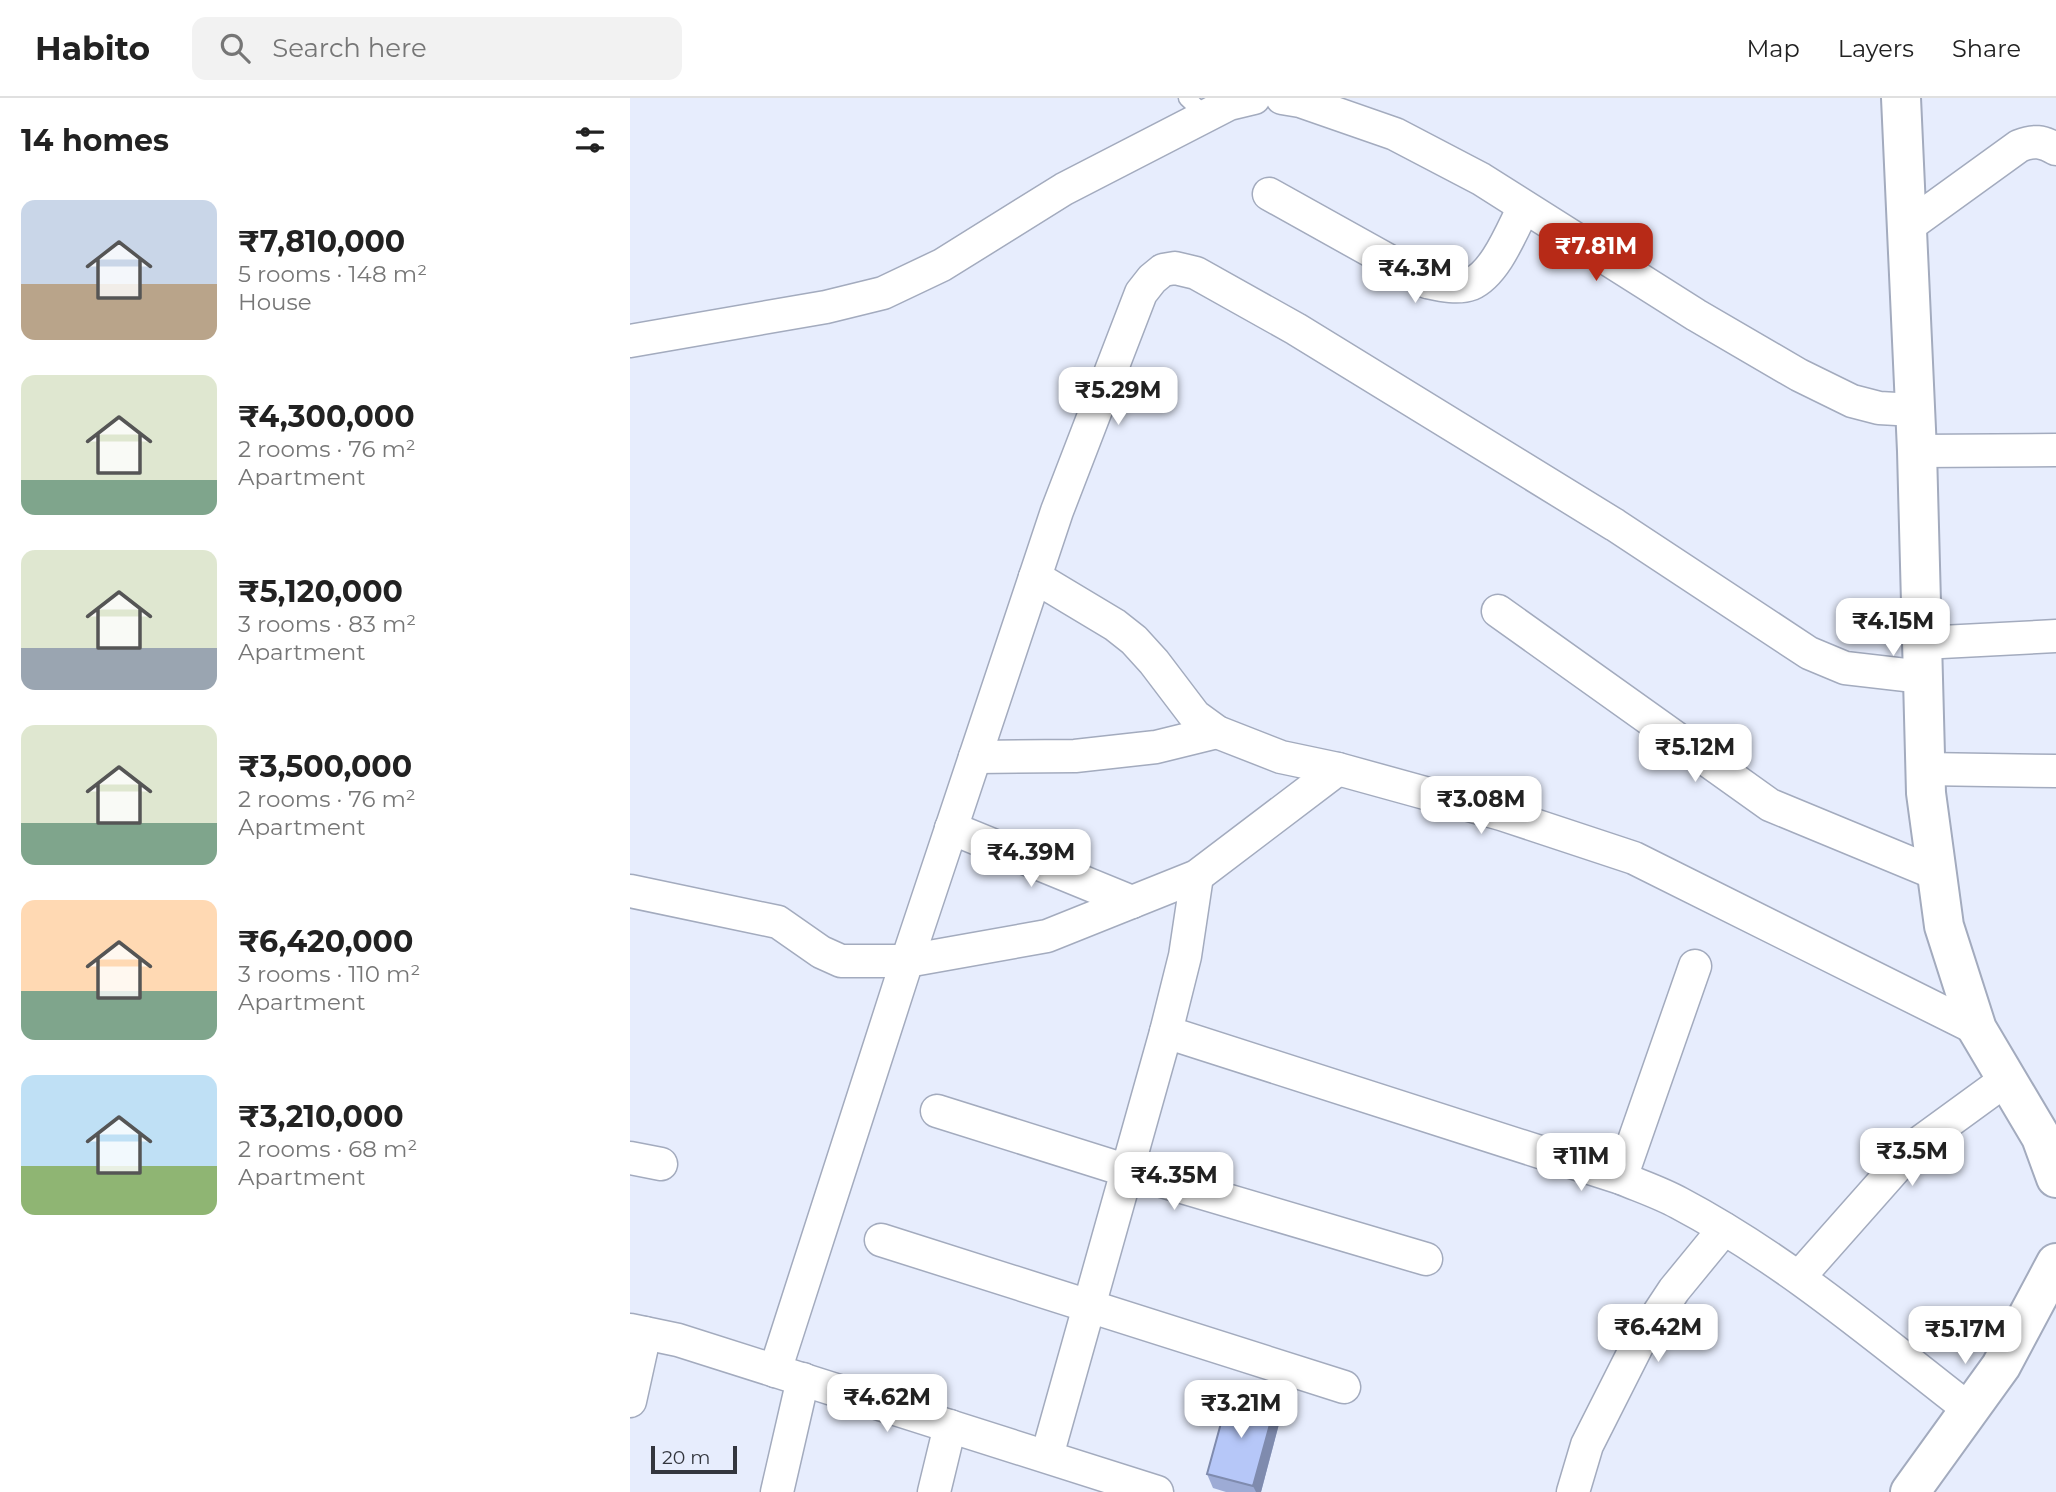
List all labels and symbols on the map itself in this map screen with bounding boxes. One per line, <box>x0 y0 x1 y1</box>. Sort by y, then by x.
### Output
pin: ₹7.81M <box>1539 223 1653 283</box>
pin: ₹4.3M <box>1366 246 1464 305</box>
pin: ₹5.29M <box>1061 368 1175 427</box>
pin: ₹4.15M <box>1836 598 1950 658</box>
pin: ₹5.12M <box>1638 724 1752 784</box>
pin: ₹3.08M <box>1424 776 1538 836</box>
pin: ₹4.39M <box>974 830 1088 889</box>
pin: ₹3.5M <box>1863 1128 1961 1188</box>
pin: ₹11M <box>1540 1134 1622 1193</box>
pin: ₹4.35M <box>1117 1152 1231 1212</box>
pin: ₹6.42M <box>1601 1304 1715 1364</box>
pin: ₹5.17M <box>1908 1306 2022 1366</box>
pin: ₹4.62M <box>830 1374 944 1434</box>
pin: ₹3.21M <box>1184 1380 1298 1440</box>
scale bar <box>651 1443 737 1475</box>

